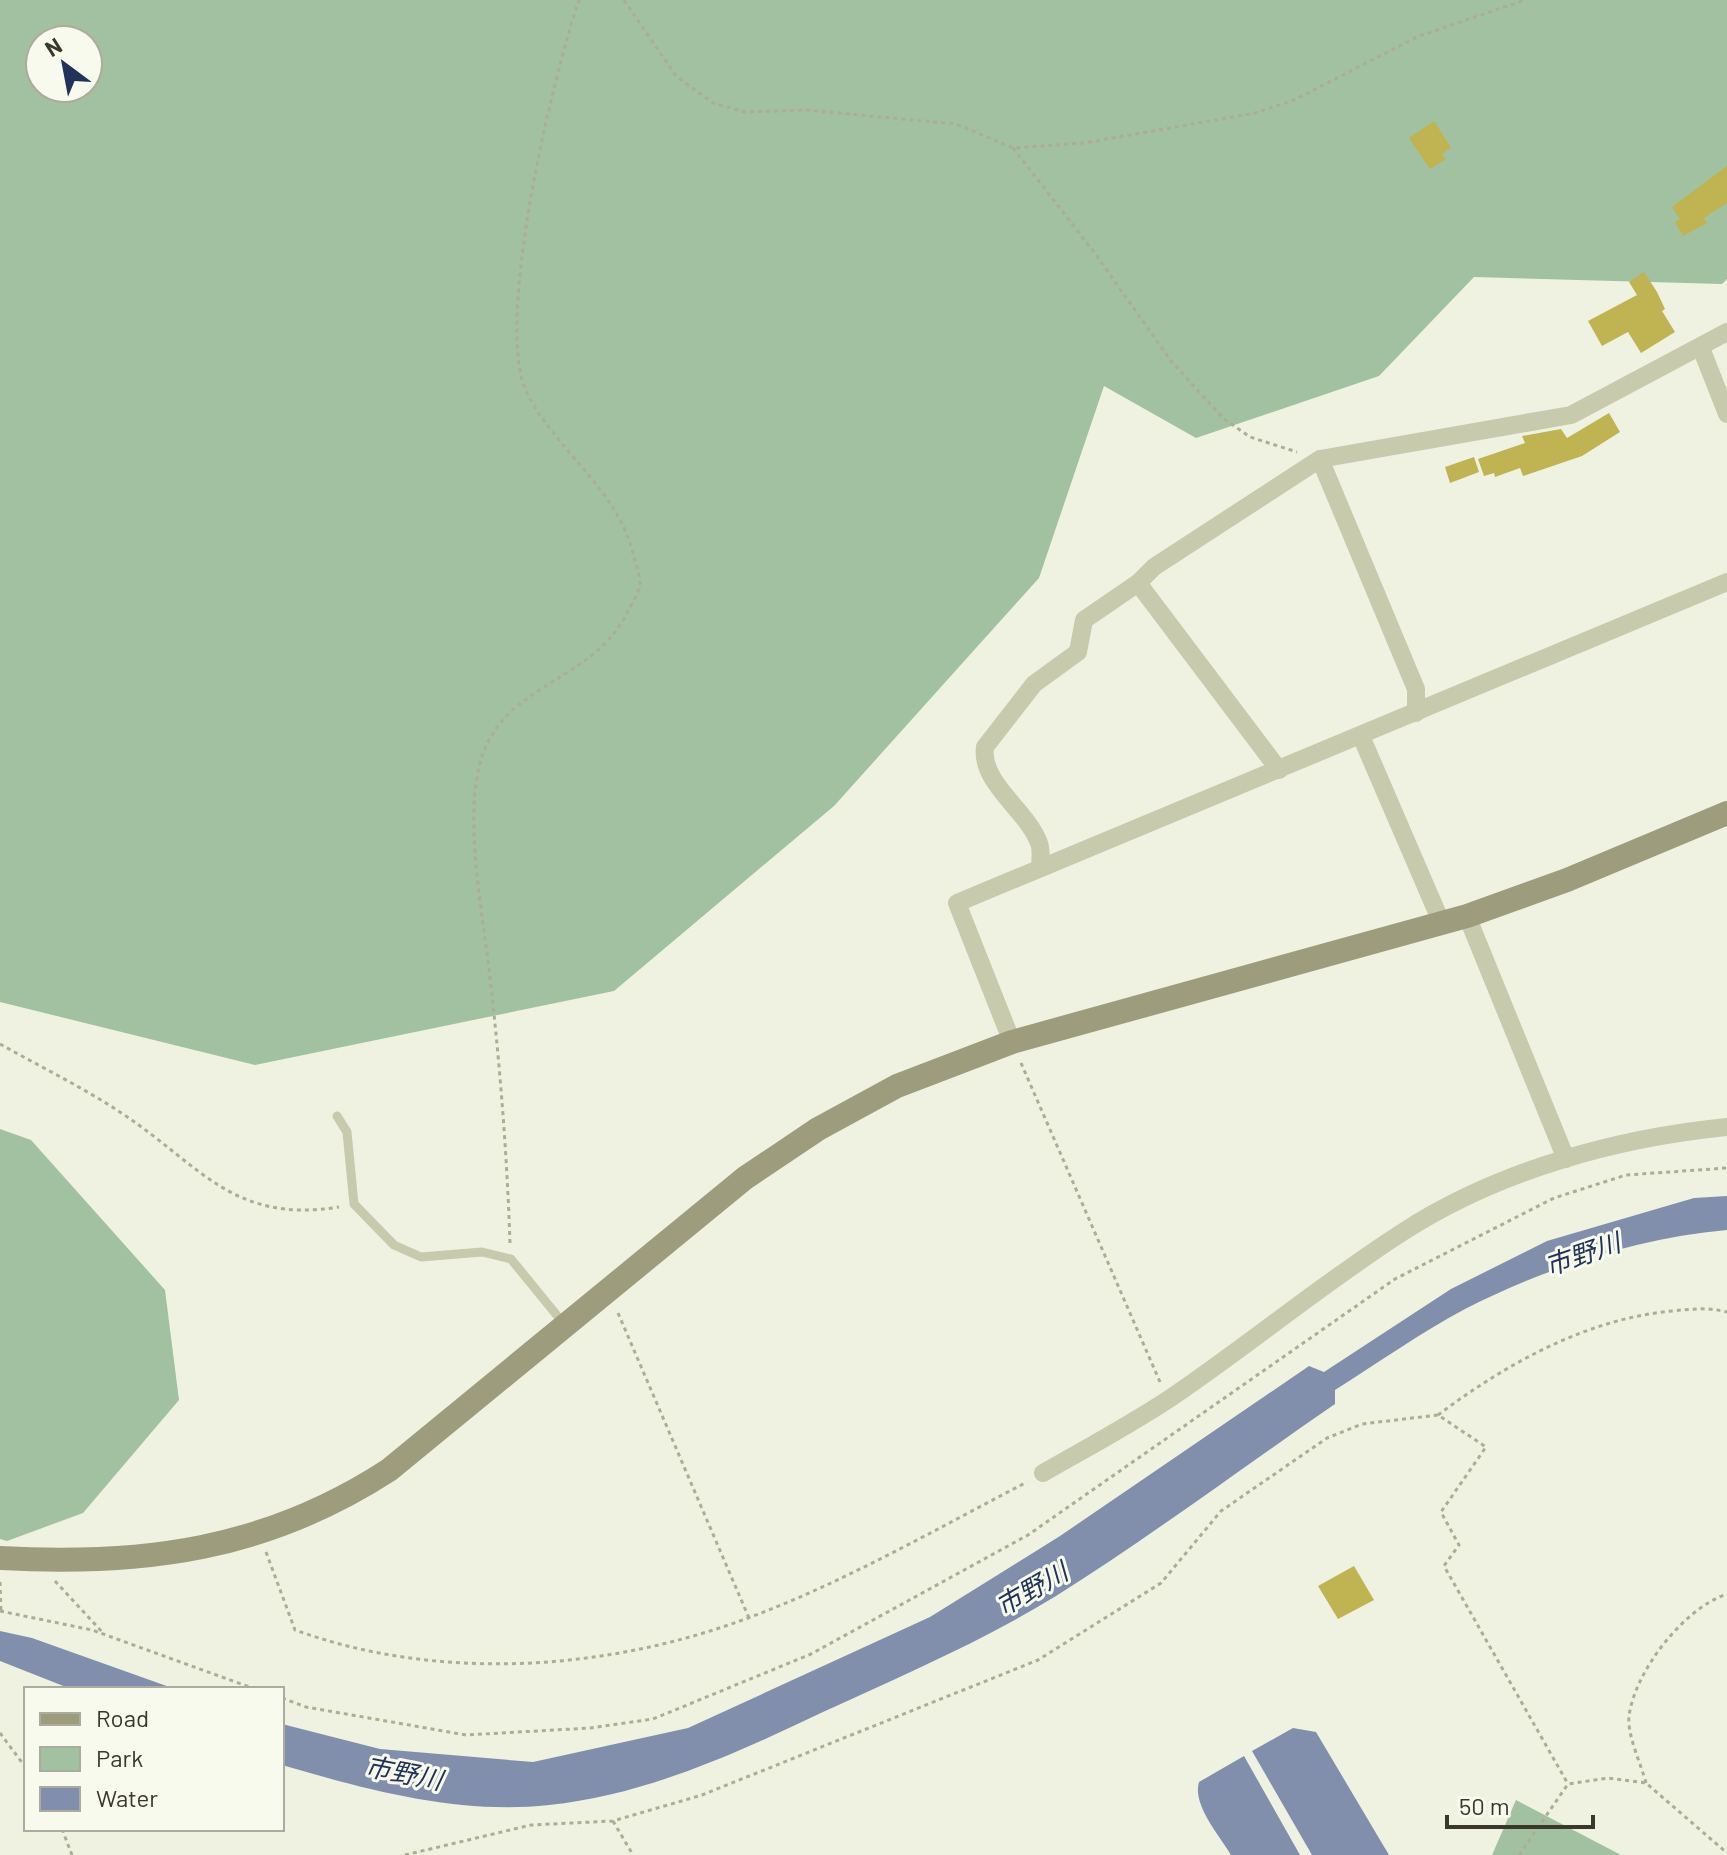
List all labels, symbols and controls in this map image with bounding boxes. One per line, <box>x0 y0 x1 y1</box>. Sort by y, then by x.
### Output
north arrow <box>24 24 104 104</box>
text: N <box>40 31 66 61</box>
water label: 市野川 <box>1540 1225 1627 1280</box>
water label: 市野川 <box>989 1554 1075 1621</box>
legend <box>24 1687 284 1831</box>
text: Road <box>96 1703 149 1732</box>
text: Park <box>96 1743 143 1772</box>
water label: 市野川 <box>363 1749 448 1795</box>
scale bar <box>1447 1779 1593 1829</box>
text: Water <box>96 1783 158 1812</box>
text: 50 m <box>1459 1791 1510 1820</box>

